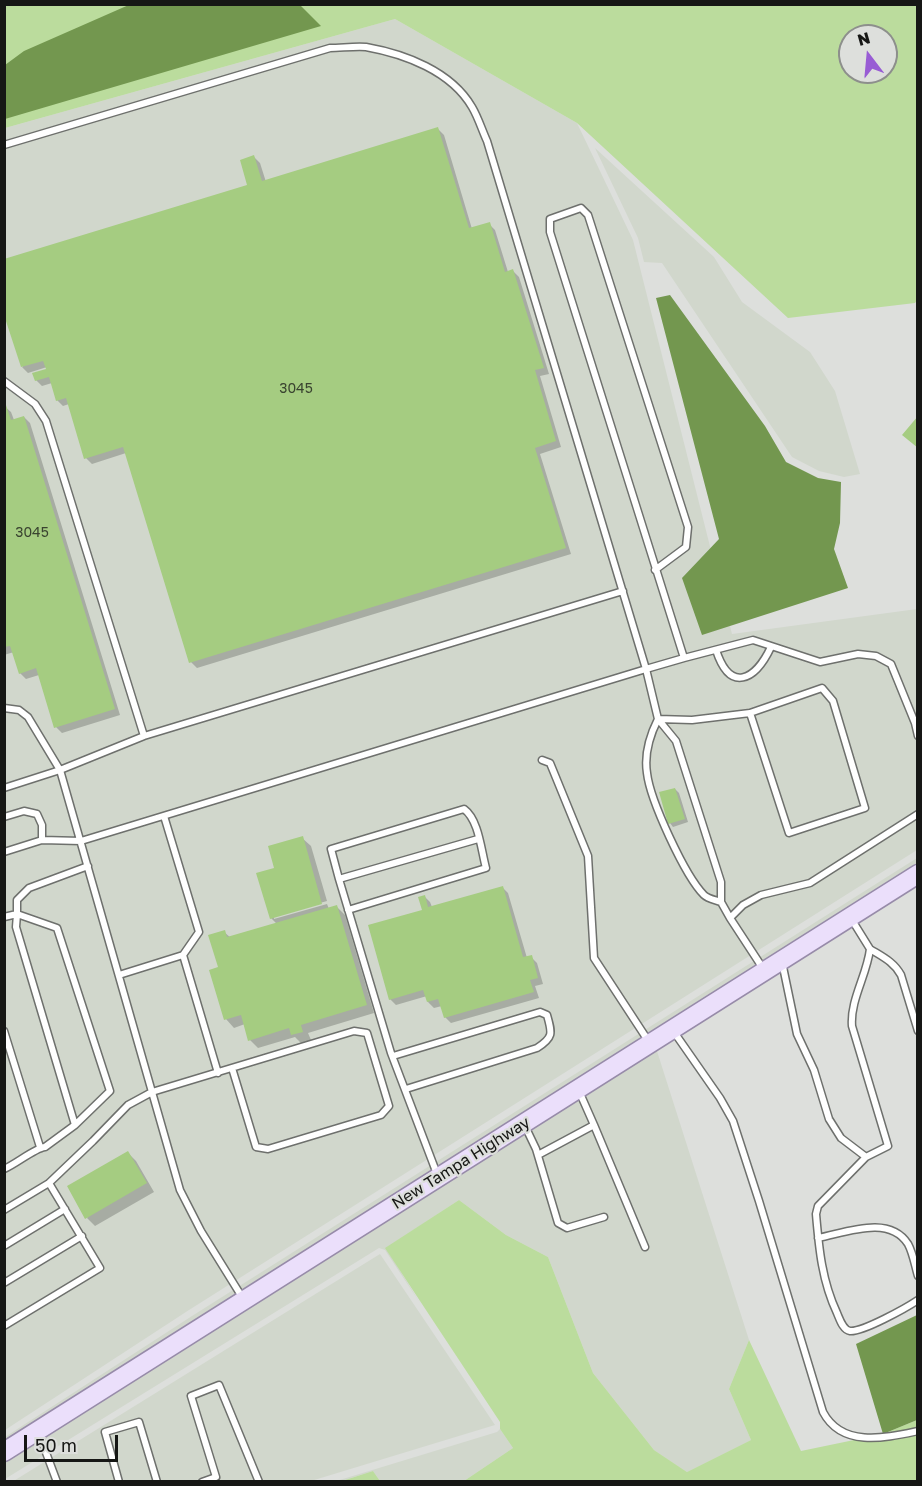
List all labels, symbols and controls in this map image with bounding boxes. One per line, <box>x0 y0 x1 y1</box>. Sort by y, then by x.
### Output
north arrow <box>838 24 898 84</box>
text: N <box>855 27 872 50</box>
house number: 3045 <box>279 381 313 397</box>
house number: 3045 <box>15 525 49 541</box>
street label: New Tampa Highway <box>388 1113 534 1213</box>
scale bar <box>27 1423 122 1461</box>
text: 50 m <box>35 1434 77 1456</box>

